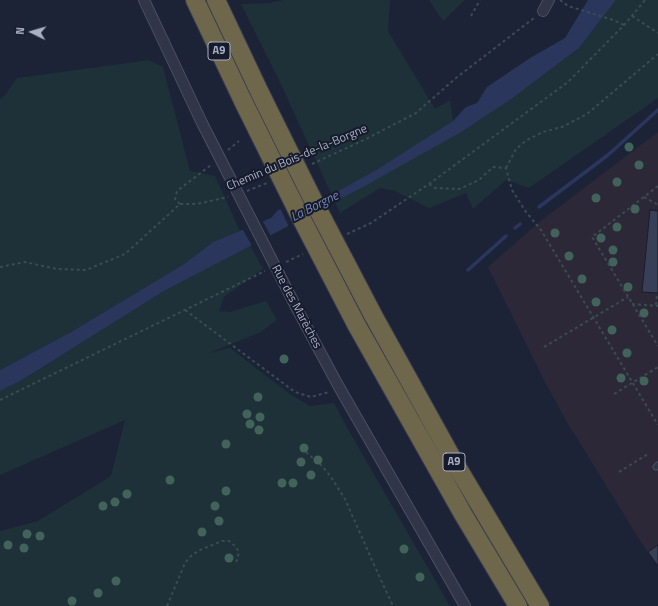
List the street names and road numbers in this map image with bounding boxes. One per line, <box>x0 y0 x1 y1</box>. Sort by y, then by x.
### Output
road number: A9 <box>208 42 230 60</box>
street label: Chemin du Bois-de-la-Borgne <box>225 122 369 194</box>
street label: Rue des Marèches <box>268 263 324 351</box>
road number: A9 <box>443 453 465 471</box>

